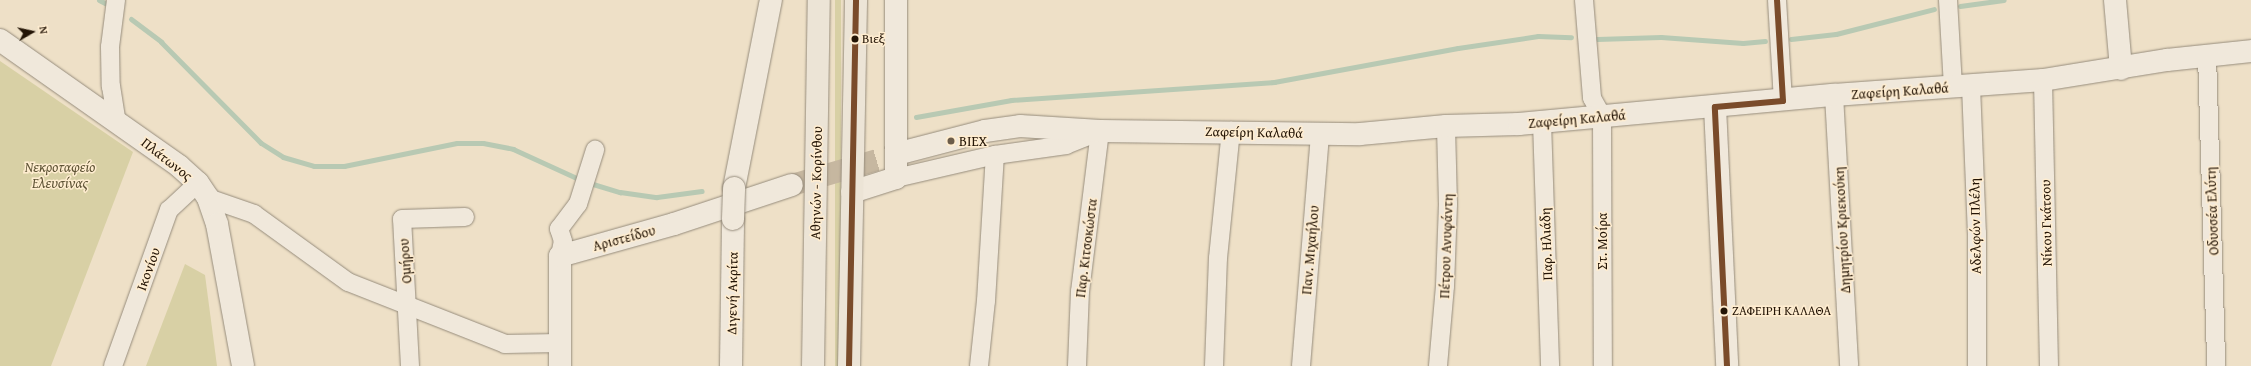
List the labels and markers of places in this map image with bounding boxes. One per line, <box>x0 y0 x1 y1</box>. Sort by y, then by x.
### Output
place label: Βιεξ <box>862 31 885 47</box>
marker: Βιεξ <box>850 34 860 44</box>
place label: ΒΙΕΧ <box>959 133 987 149</box>
marker: ΒΙΕΧ <box>946 136 956 146</box>
place label: ΖΑΦΕΙΡΗ ΚΑΛΑΘΑ <box>1732 303 1831 319</box>
marker: ΖΑΦΕΙΡΗ ΚΑΛΑΘΑ <box>1719 306 1729 316</box>

